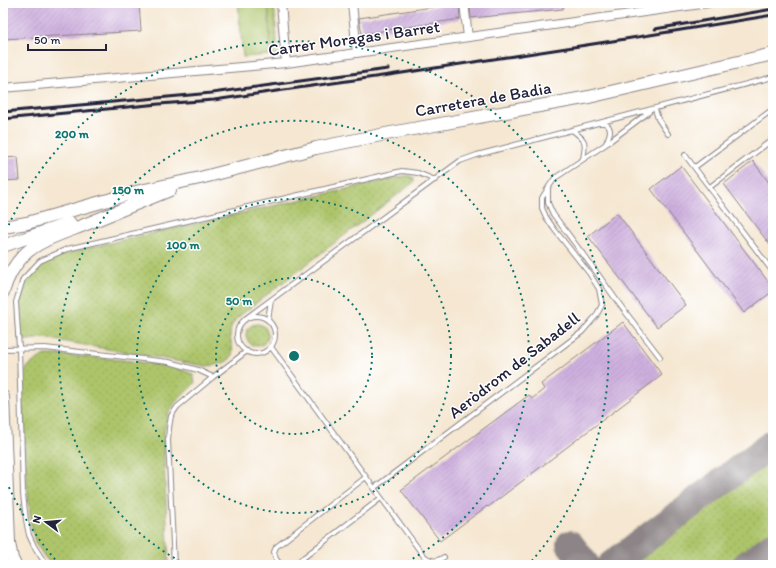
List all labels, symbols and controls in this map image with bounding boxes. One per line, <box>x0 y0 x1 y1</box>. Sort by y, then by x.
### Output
street label: Carrer Moragas i Barret <box>267 16 441 60</box>
scale bar <box>28 26 106 52</box>
text: 50 m <box>34 33 60 47</box>
street label: Carretera de Badia <box>413 77 553 121</box>
text: 200 m <box>55 127 90 141</box>
text: 150 m <box>112 183 145 197</box>
text: 100 m <box>166 238 200 252</box>
text: 50 m <box>226 294 253 308</box>
street label: Aeròdrom de Sabadell <box>444 307 584 422</box>
centre of rings <box>287 349 301 363</box>
north arrow <box>26 502 66 542</box>
text: N <box>30 514 44 525</box>

